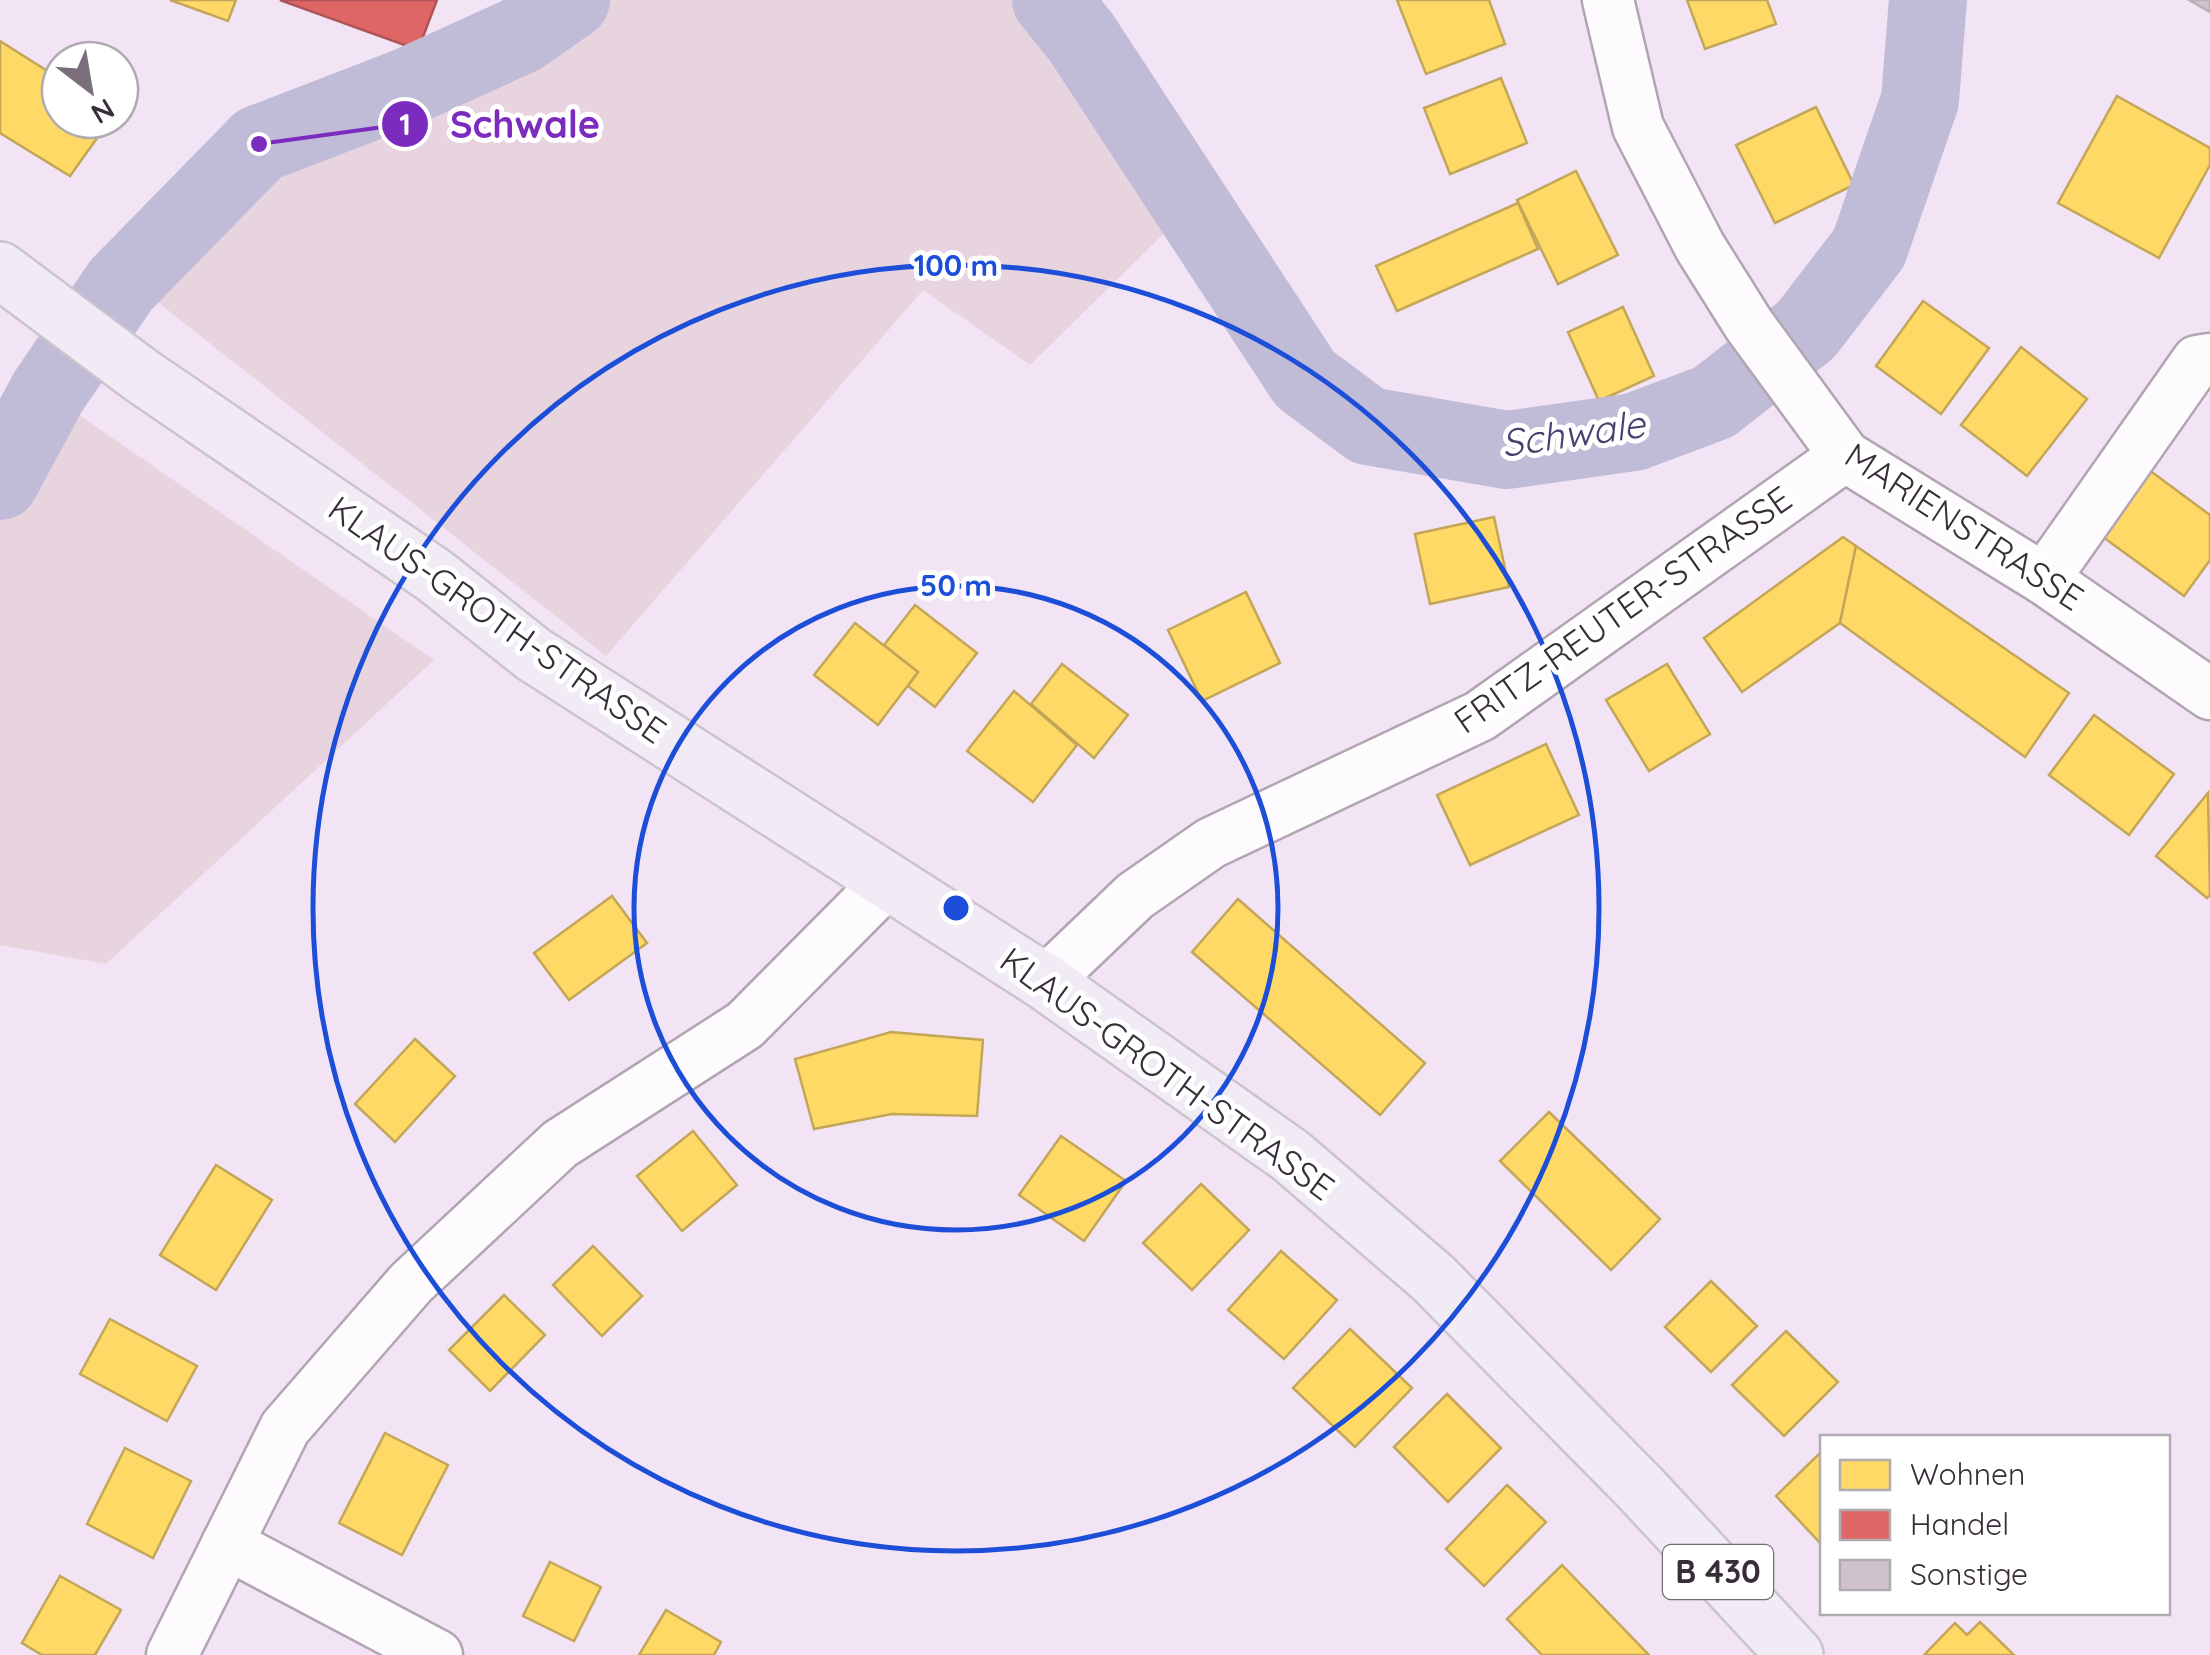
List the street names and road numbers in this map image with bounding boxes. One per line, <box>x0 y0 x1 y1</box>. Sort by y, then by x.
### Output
street label: MARIENSTRASSE <box>1837 433 2092 620</box>
street label: FRITZ-REUTER-STRASSE <box>1445 476 1800 742</box>
street label: KLAUS-GROTH-STRASSE <box>320 486 675 753</box>
street label: KLAUS-GROTH-STRASSE <box>992 937 1343 1209</box>
road number: B 430 <box>1663 1545 1773 1599</box>

